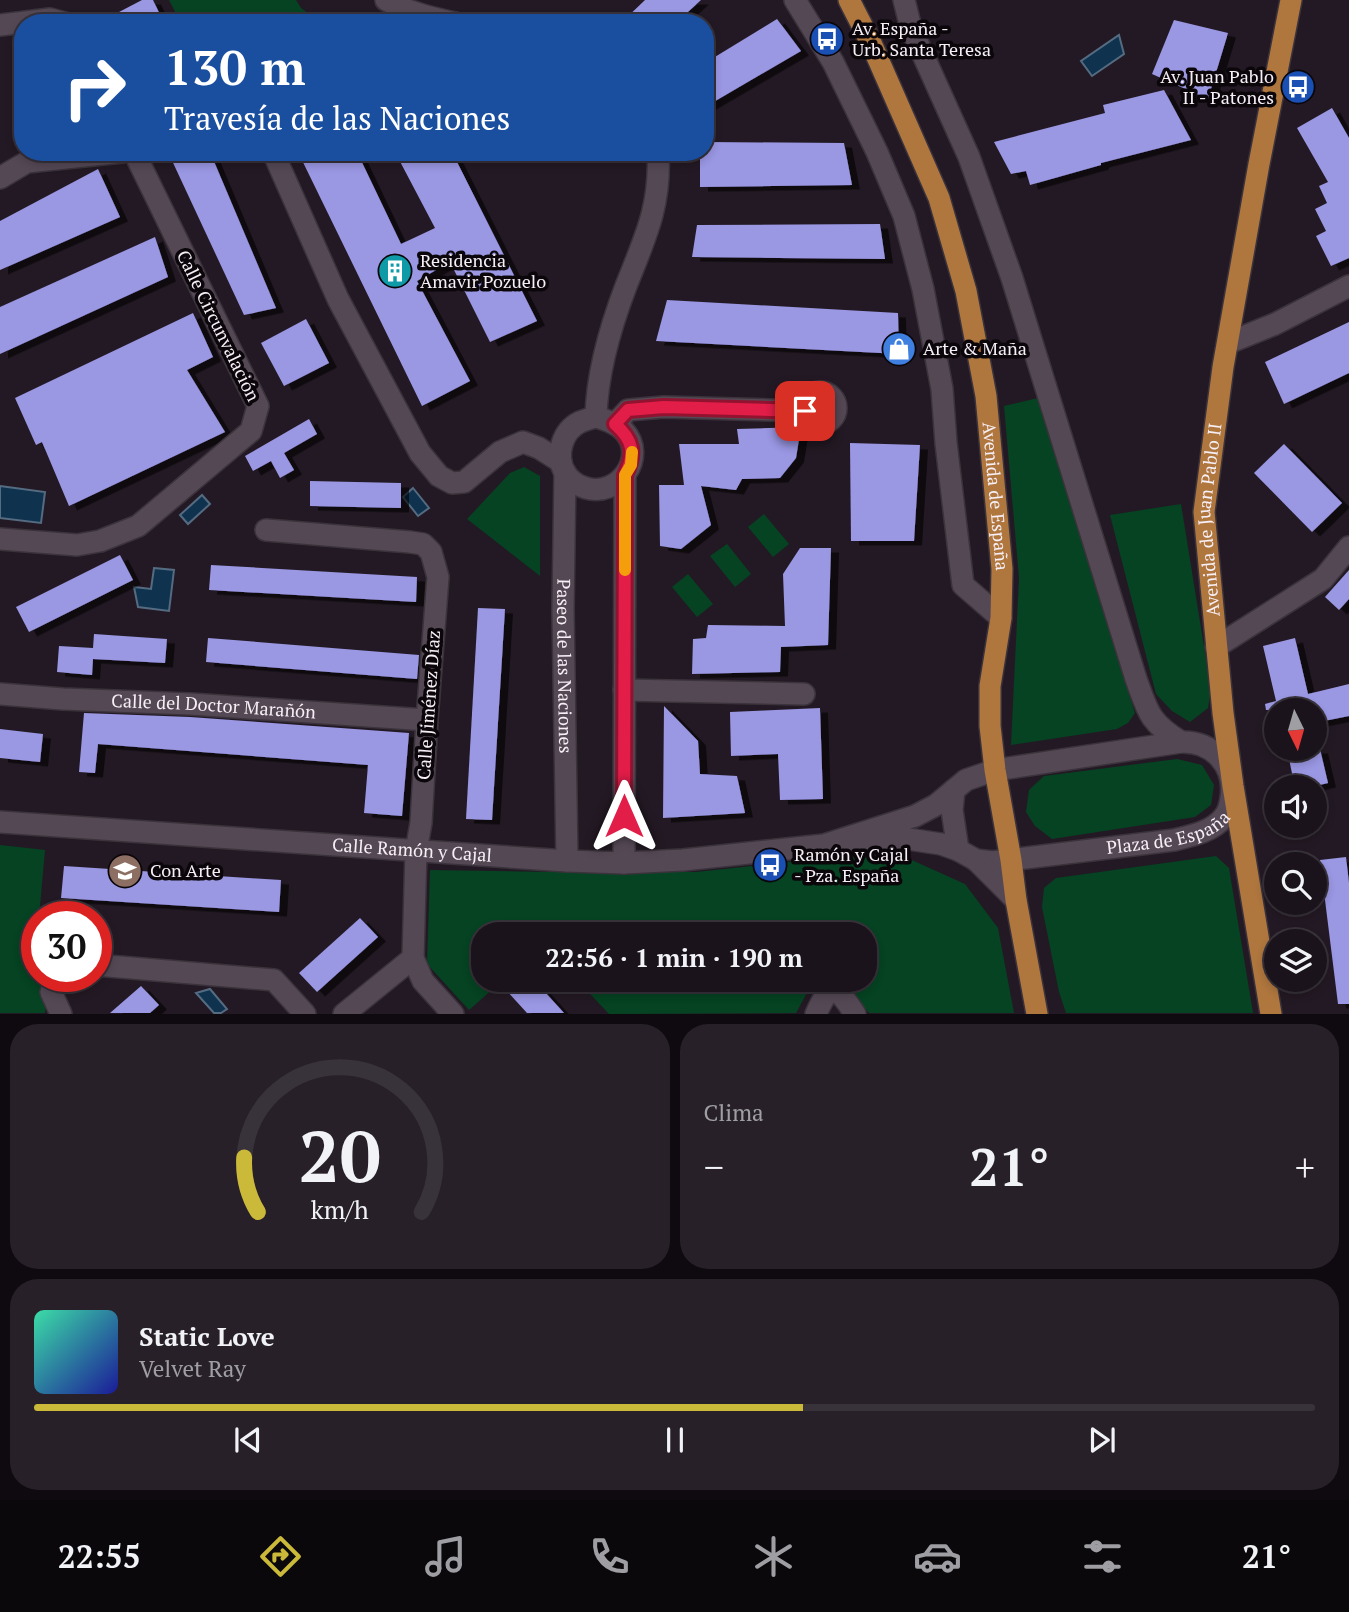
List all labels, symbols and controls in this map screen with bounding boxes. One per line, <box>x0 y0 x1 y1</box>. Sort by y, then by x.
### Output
place label: Av. España - Urb. Santa Teresa <box>852 16 991 61</box>
bus stop icon: Av. España - Urb. Santa Teresa <box>808 20 846 58</box>
text: 130 m <box>164 34 306 99</box>
icon: right <box>49 42 140 133</box>
place label: Av. Juan Pablo II - Patones <box>1160 64 1274 109</box>
bus stop icon: Av. Juan Pablo II - Patones <box>1279 68 1317 106</box>
text: Travesía de las Naciones <box>164 97 510 139</box>
street label: Calle Circunvalación <box>172 246 266 405</box>
place label: Residencia Amavir Pozuelo <box>420 248 546 293</box>
building icon: Residencia Amavir Pozuelo <box>376 252 414 290</box>
shop icon: Arte & Maña <box>880 330 918 368</box>
place label: Arte & Maña <box>923 336 1027 360</box>
pin <box>775 381 835 441</box>
icon: arrive <box>786 392 824 430</box>
street label: Avenida de España <box>977 421 1015 572</box>
street label: Avenida de Juan Pablo II <box>1191 421 1227 618</box>
street label: Paseo de las Naciones <box>552 578 578 754</box>
street label: Calle Jiménez Díaz <box>411 629 445 781</box>
street label: Calle del Doctor Marañón <box>111 688 317 723</box>
north arrow <box>1264 698 1326 761</box>
map controls <box>1264 698 1327 992</box>
button: sound <box>1264 775 1327 838</box>
position arrow <box>587 779 661 853</box>
street label: Plaza de España <box>1105 805 1235 859</box>
street label: Calle Ramón y Cajal <box>331 832 493 867</box>
place label: Ramón y Cajal - Pza. España <box>794 842 909 887</box>
bus stop icon: Ramón y Cajal - Pza. España <box>751 846 789 884</box>
school or university icon: Con Arte <box>106 852 144 890</box>
button: search <box>1264 852 1327 915</box>
place label: Con Arte <box>150 858 221 882</box>
speed limit sign: 30 <box>21 901 112 992</box>
button: layers <box>1264 929 1327 992</box>
text: 22:56 · 1 min · 190 m <box>545 940 803 974</box>
text: Clima <box>704 1097 764 1128</box>
text: 20 <box>299 1107 381 1204</box>
text: 21° <box>969 1132 1049 1201</box>
text: − <box>704 1142 724 1192</box>
text: + <box>1295 1142 1315 1192</box>
text: km/h <box>311 1193 369 1226</box>
text: Static Love <box>139 1319 275 1353</box>
text: Velvet Ray <box>139 1353 246 1384</box>
icon: previous <box>229 1421 267 1459</box>
icon: pause <box>656 1421 694 1459</box>
icon: next <box>1083 1421 1121 1459</box>
icon: directions <box>256 1532 305 1581</box>
icon: music <box>421 1532 470 1581</box>
icon: phone <box>585 1532 634 1581</box>
icon: climate <box>749 1532 798 1581</box>
icon: car <box>913 1532 962 1581</box>
icon: filters <box>1078 1532 1127 1581</box>
text: 22:55 <box>58 1535 141 1577</box>
text: 21° <box>1242 1535 1291 1577</box>

